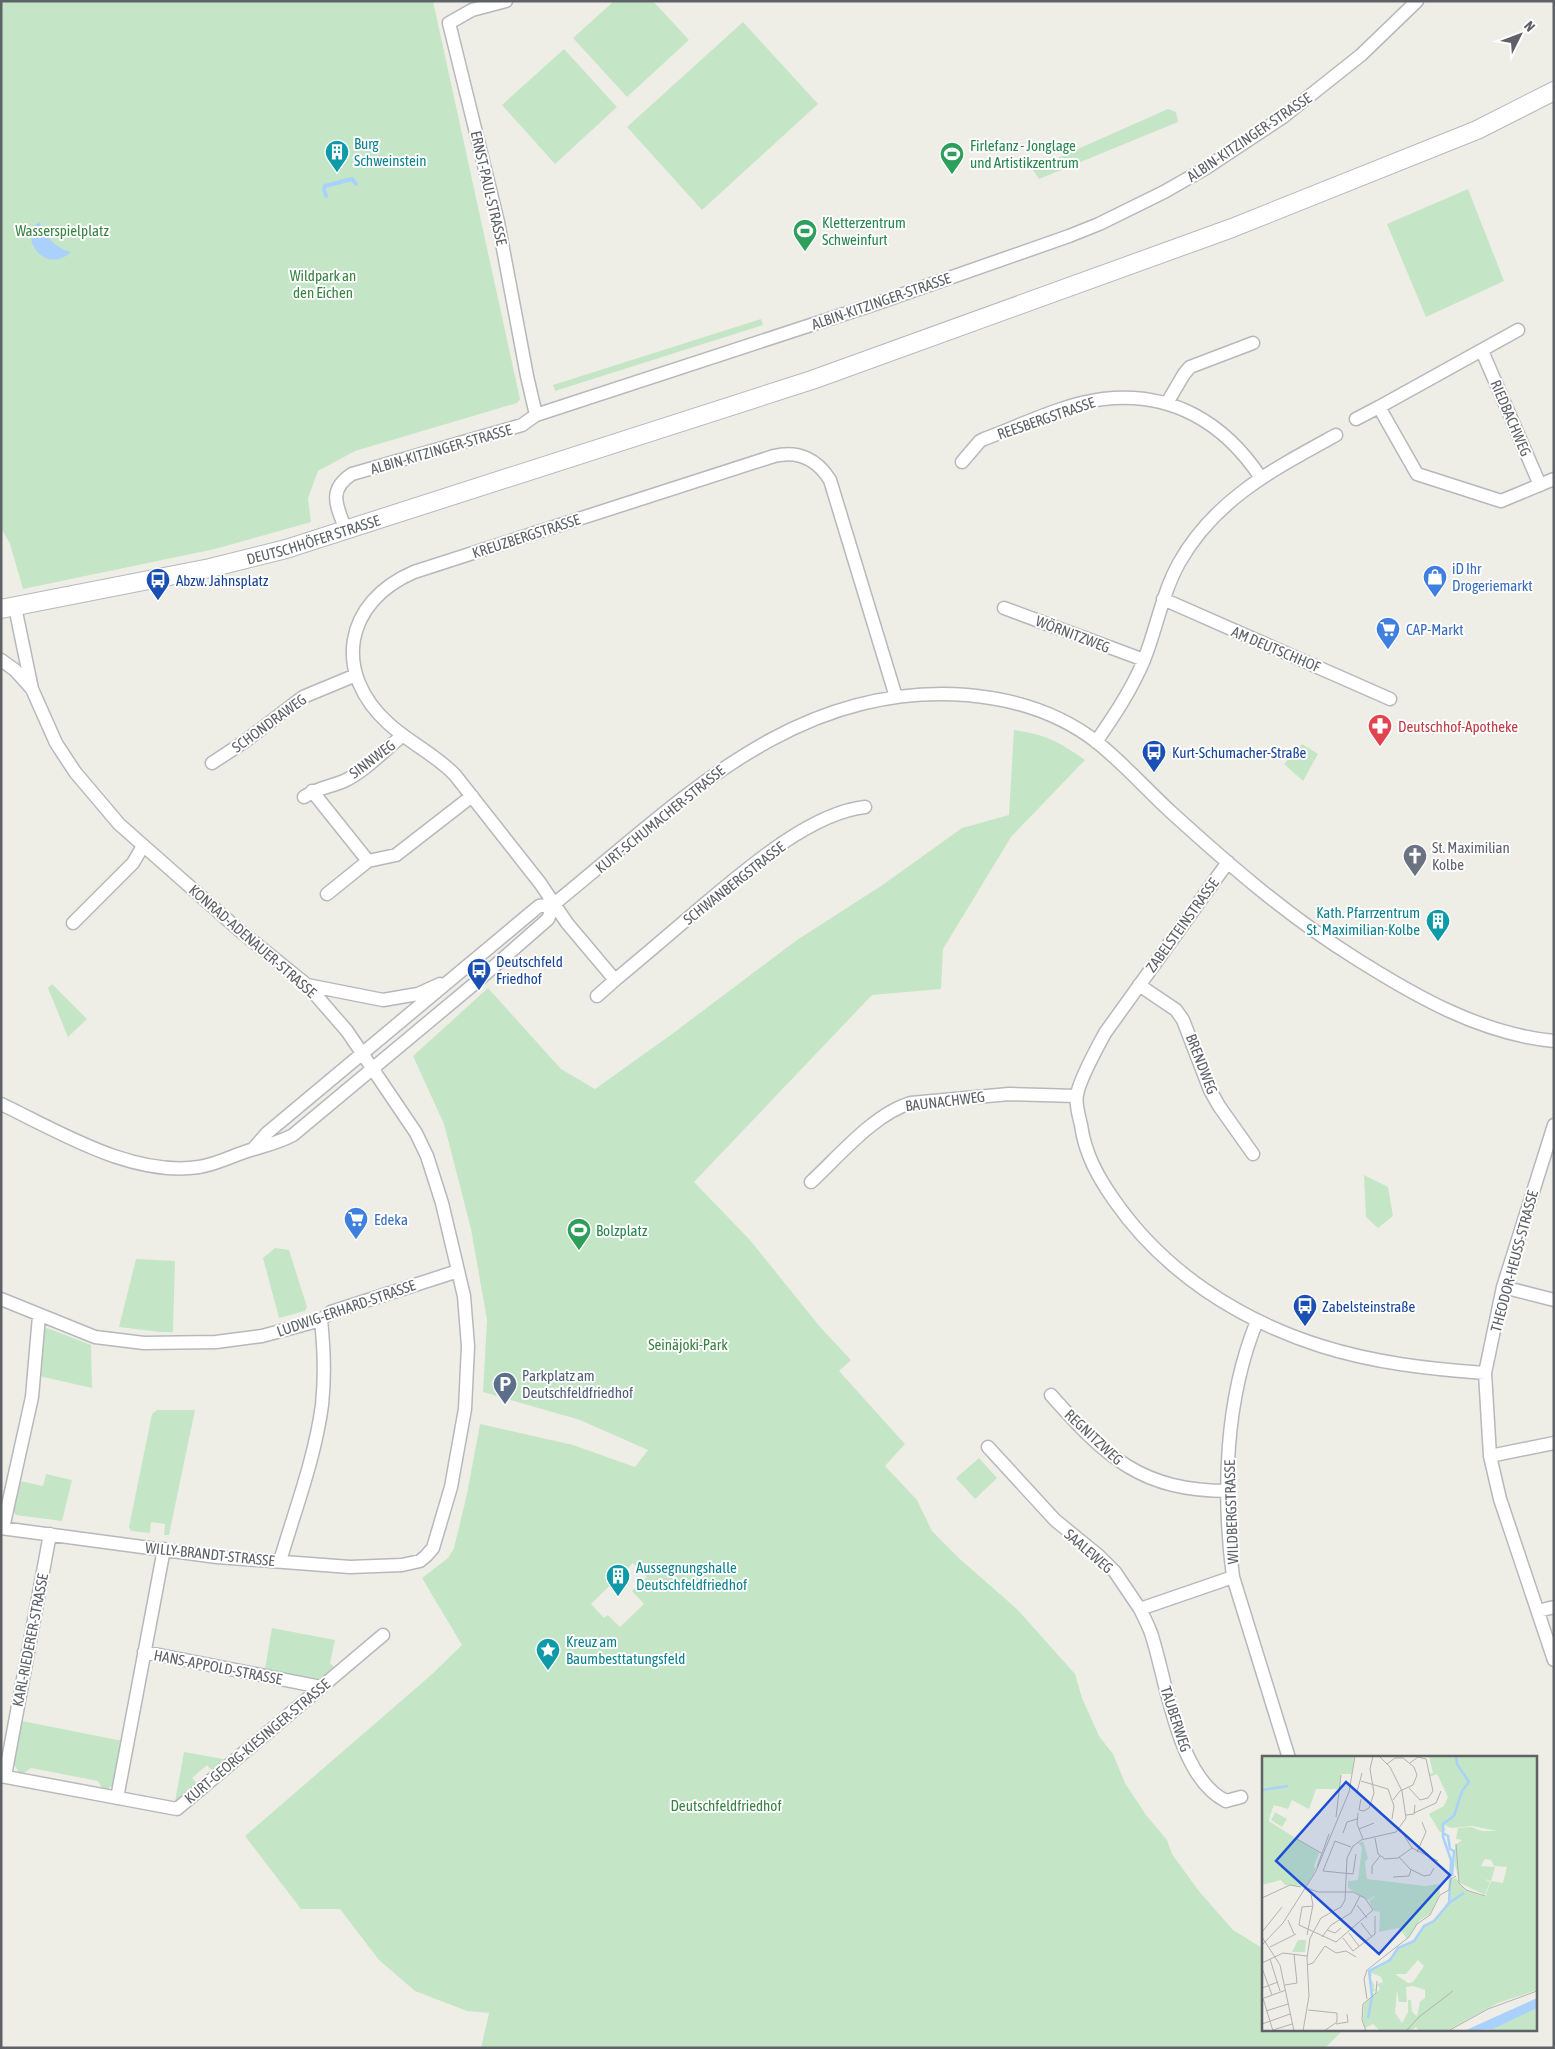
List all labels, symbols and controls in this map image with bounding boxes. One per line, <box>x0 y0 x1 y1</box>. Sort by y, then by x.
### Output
north arrow <box>1495 10 1545 60</box>
text: N <box>1521 18 1538 35</box>
street label: ALBIN-KITZINGER-STRASSE <box>1184 89 1315 185</box>
street label: ERNST-PAUL-STRASSE <box>468 129 511 248</box>
place label: Burg Schweinstein <box>354 135 426 169</box>
place label: Firlefanz - Jonglage und Artistikzentrum <box>970 137 1079 171</box>
building icon: Burg Schweinstein <box>324 139 350 173</box>
sports icon: Firlefanz - Jonglage und Artistikzentrum <box>939 141 965 175</box>
place label: Kletterzentrum Schweinfurt <box>822 214 906 248</box>
sports icon: Kletterzentrum Schweinfurt <box>792 218 818 252</box>
park label: Wasserspielplatz <box>15 222 109 239</box>
park label: Wildpark an den Eichen <box>290 267 356 301</box>
street label: ALBIN-KITZINGER-STRASSE <box>809 269 953 333</box>
street label: RIEDBACHWEG <box>1487 377 1535 459</box>
street label: REESBERGSTRASSE <box>995 393 1098 443</box>
street label: ALBIN-KITZINGER-STRASSE <box>368 421 514 477</box>
street label: KREUZBERGSTRASSE <box>470 510 583 561</box>
street label: DEUTSCHHÖFER STRASSE <box>245 511 382 567</box>
place label: iD Ihr Drogeriemarkt <box>1452 560 1533 594</box>
shop icon: iD Ihr Drogeriemarkt <box>1422 564 1448 598</box>
bus stop icon: Abzw. Jahnsplatz <box>145 567 171 601</box>
place label: Abzw. Jahnsplatz <box>176 572 269 589</box>
street label: WÖRNITZWEG <box>1033 612 1113 656</box>
supermarket icon: CAP-Markt <box>1375 616 1401 650</box>
place label: CAP-Markt <box>1406 621 1464 638</box>
street label: AM DEUTSCHHOF <box>1229 623 1323 675</box>
street label: SCHONDRAWEG <box>229 690 309 756</box>
pharmacy icon: Deutschhof-Apotheke <box>1367 713 1393 747</box>
place label: Deutschhof-Apotheke <box>1398 718 1518 735</box>
street label: SINNWEG <box>346 736 398 782</box>
bus stop icon: Kurt-Schumacher-Straße <box>1141 739 1167 773</box>
place label: Kurt-Schumacher-Straße <box>1172 744 1307 761</box>
street label: KURT-SCHUMACHER-STRASSE <box>592 761 728 876</box>
street label: SCHWANBERGSTRASSE <box>680 838 789 928</box>
place label: St. Maximilian Kolbe <box>1432 839 1510 873</box>
church icon: St. Maximilian Kolbe <box>1402 843 1428 877</box>
street label: ZABELSTEINSTRASSE <box>1142 874 1222 975</box>
street label: KONRAD-ADENAUER-STRASSE <box>186 881 321 1001</box>
place label: Kath. Pfarrzentrum St. Maximilian-Kolbe <box>1306 904 1420 938</box>
building icon: Kath. Pfarrzentrum St. Maximilian-Kolbe <box>1425 908 1451 942</box>
place label: Deutschfeld Friedhof <box>496 953 563 987</box>
bus stop icon: Deutschfeld Friedhof <box>466 957 492 991</box>
street label: BRENDWEG <box>1183 1031 1221 1097</box>
street label: BAUNACHWEG <box>904 1088 986 1114</box>
street label: THEODOR-HEUSS-STRASSE <box>1487 1188 1541 1334</box>
supermarket icon: Edeka <box>343 1206 369 1240</box>
place label: Edeka <box>374 1211 408 1228</box>
sports icon: Bolzplatz <box>566 1217 592 1251</box>
place label: Bolzplatz <box>596 1222 648 1239</box>
street label: LUDWIG-ERHARD-STRASSE <box>274 1276 418 1340</box>
bus stop icon: Zabelsteinstraße <box>1292 1293 1318 1327</box>
place label: Zabelsteinstraße <box>1322 1298 1415 1315</box>
park label: Seinäjoki-Park <box>648 1336 728 1353</box>
place label: Parkplatz am Deutschfeldfriedhof <box>522 1367 633 1401</box>
parking icon: Parkplatz am Deutschfeldfriedhof <box>492 1371 518 1405</box>
street label: REGNITZWEG <box>1061 1406 1127 1468</box>
street label: WILDBERGSTRASSE <box>1221 1459 1241 1564</box>
street label: SAALEWEG <box>1061 1525 1117 1577</box>
street label: WILLY-BRANDT-STRASSE <box>144 1539 276 1569</box>
place label: Aussegnungshalle Deutschfeldfriedhof <box>636 1559 747 1593</box>
building icon: Aussegnungshalle Deutschfeldfriedhof <box>605 1563 631 1597</box>
street label: KARL-RIEDERER-STRASSE <box>9 1571 51 1708</box>
place label: Kreuz am Baumbesttatungsfeld <box>566 1633 685 1667</box>
place icon: Kreuz am Baumbesttatungsfeld <box>535 1637 561 1671</box>
street label: HANS-APPOLD-STRASSE <box>152 1646 284 1688</box>
street label: KURT-GEORG-KIESINGER-STRASSE <box>181 1675 334 1807</box>
street label: TAUBERWEG <box>1157 1684 1195 1754</box>
inset map <box>1262 1756 1538 2032</box>
park label: Deutschfeldfriedhof <box>670 1797 782 1814</box>

